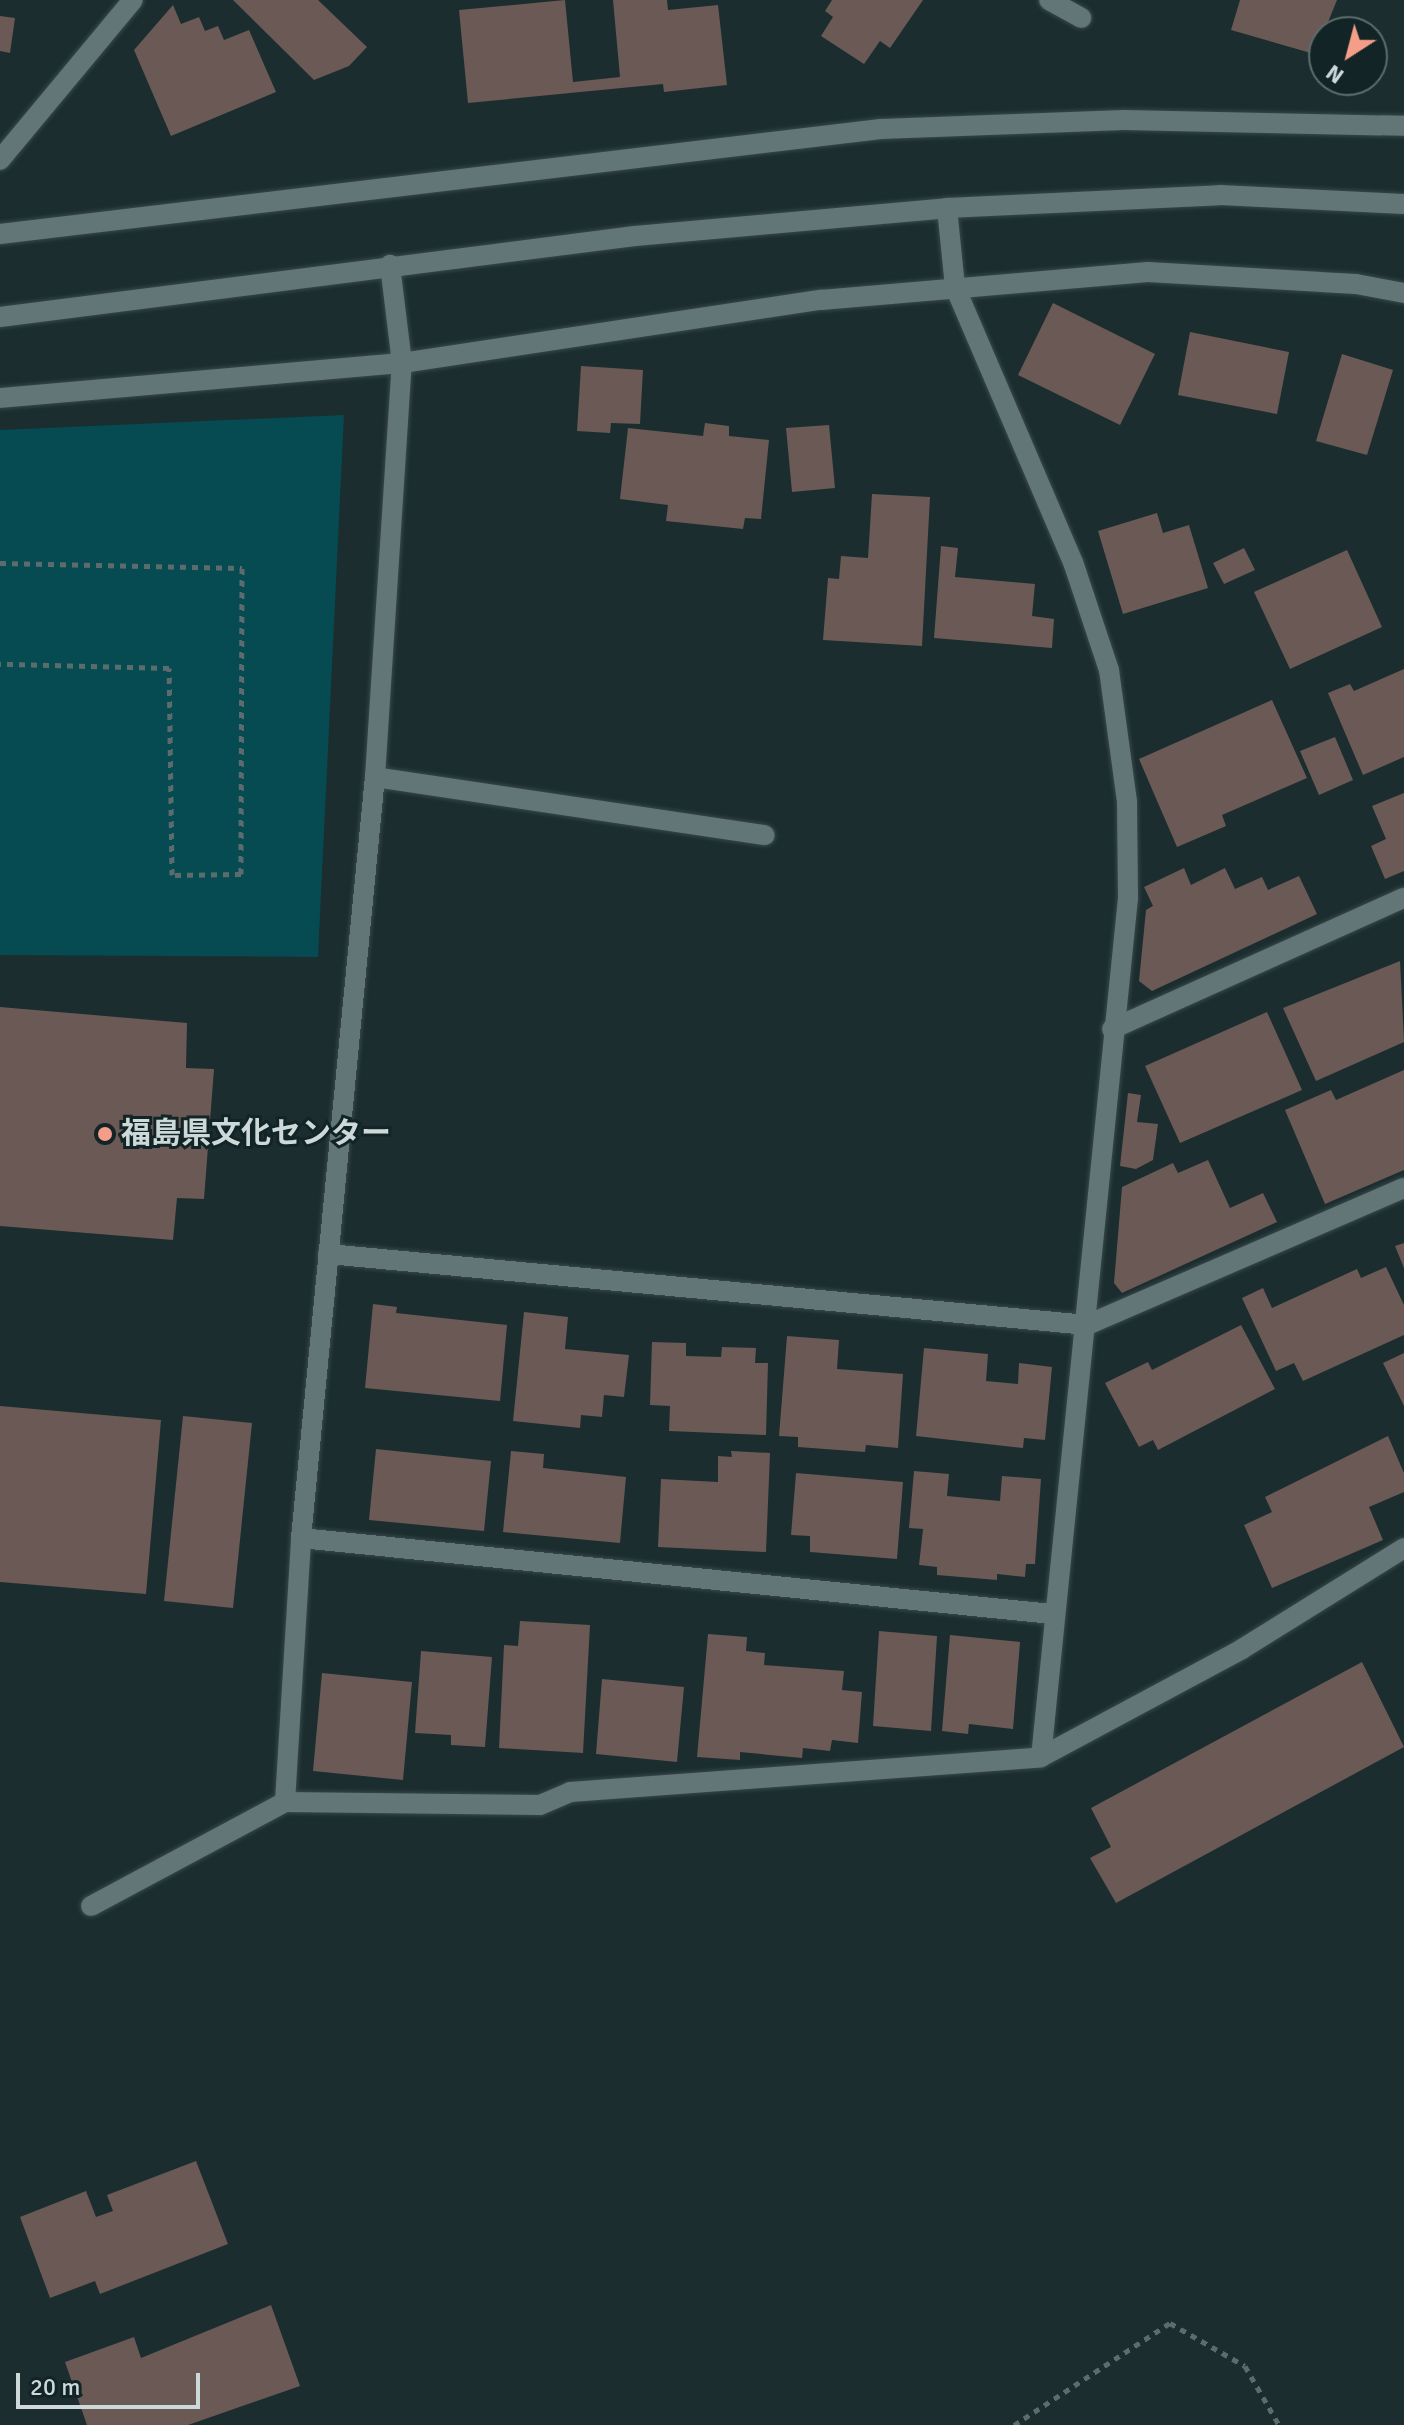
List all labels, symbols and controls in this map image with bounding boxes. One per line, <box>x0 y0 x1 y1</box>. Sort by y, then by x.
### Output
north arrow <box>1308 16 1388 96</box>
text: N <box>1321 59 1349 90</box>
place label: 福島県文化センター <box>121 1116 391 1152</box>
marker: 福島県文化センター <box>96 1125 114 1143</box>
scale bar <box>20 2357 204 2407</box>
text: 20 m <box>30 2372 80 2402</box>

